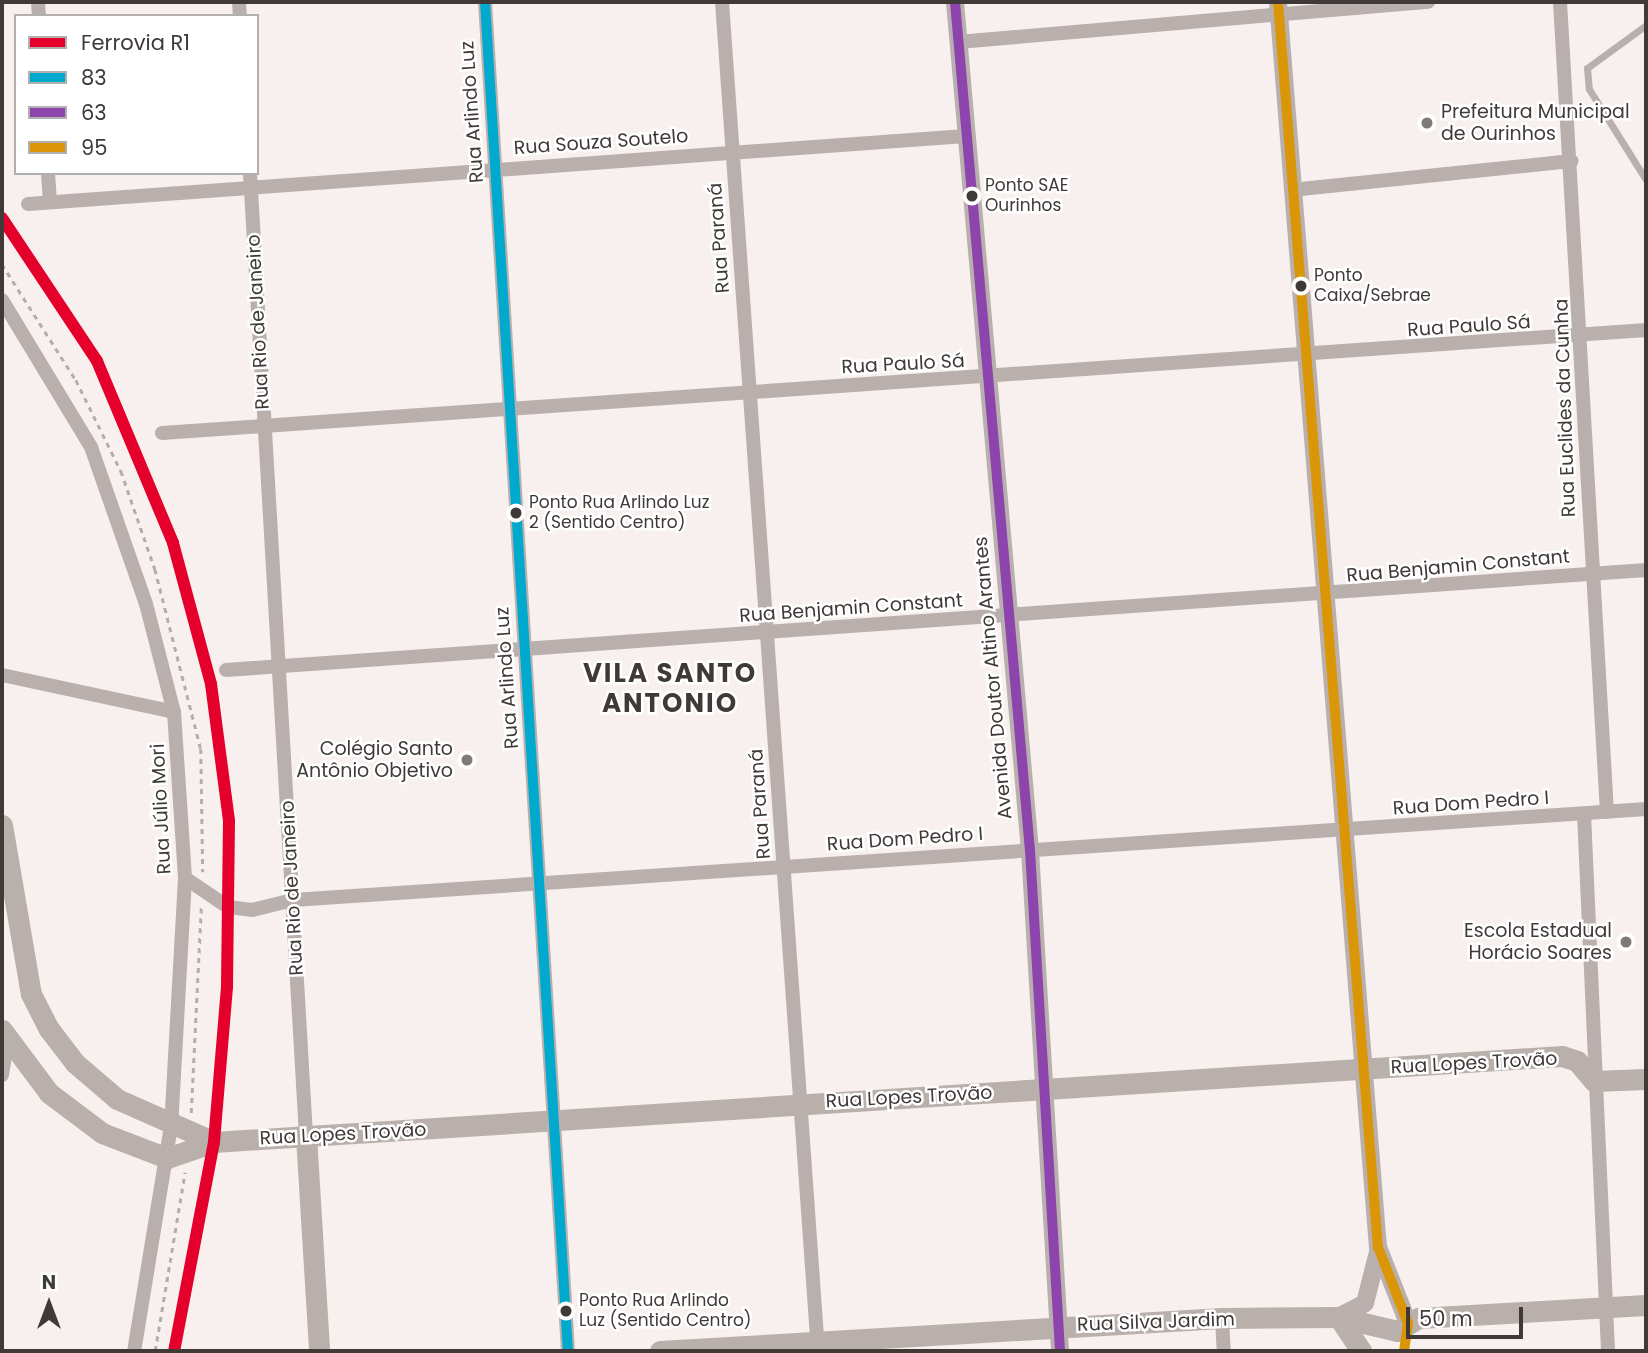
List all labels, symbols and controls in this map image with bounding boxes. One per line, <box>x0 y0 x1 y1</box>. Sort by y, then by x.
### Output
legend <box>14 14 259 175</box>
text: Ferrovia R1 <box>81 28 190 57</box>
street label: Rua Arlindo Luz <box>456 40 488 184</box>
text: 83 <box>81 63 107 92</box>
text: 63 <box>81 98 107 127</box>
place label: Prefeitura Municipal de Ourinhos <box>1441 101 1630 145</box>
marker: Prefeitura Municipal de Ourinhos <box>1419 115 1435 131</box>
street label: Rua Souza Soutelo <box>513 125 689 159</box>
text: 95 <box>81 133 107 162</box>
place label: Ponto SAE Ourinhos <box>985 176 1068 216</box>
street label: Rua Paraná <box>704 182 734 294</box>
marker: Ponto SAE Ourinhos <box>965 189 979 203</box>
street label: Rua Rio de Janeiro <box>242 234 274 410</box>
place label: Ponto Caixa/Sebrae <box>1314 266 1431 306</box>
marker: Ponto Caixa/Sebrae <box>1294 279 1308 293</box>
street label: Rua Euclides da Cunha <box>1550 298 1580 518</box>
street label: Rua Paulo Sá <box>1407 310 1531 342</box>
street label: Rua Paulo Sá <box>841 349 965 379</box>
place label: Ponto Rua Arlindo Luz 2 (Sentido Centro) <box>529 493 709 533</box>
marker: Ponto Rua Arlindo Luz 2 (Sentido Centro) <box>509 506 523 520</box>
street label: Avenida Doutor Altino Arantes <box>969 536 1017 820</box>
street label: Rua Benjamin Constant <box>1345 545 1571 587</box>
street label: Rua Benjamin Constant <box>738 589 964 627</box>
street label: Rua Arlindo Luz <box>491 606 523 750</box>
district label: VILA SANTO ANTONIO <box>584 658 756 720</box>
place label: Colégio Santo Antônio Objetivo <box>296 738 453 782</box>
street label: Rua Júlio Mori <box>146 743 176 875</box>
street label: Rua Paraná <box>745 748 775 860</box>
marker: Colégio Santo Antônio Objetivo <box>459 752 475 768</box>
street label: Rua Dom Pedro I <box>1392 786 1550 820</box>
street label: Rua Rio de Janeiro <box>276 800 308 976</box>
street label: Rua Dom Pedro I <box>826 822 984 856</box>
place label: Escola Estadual Horácio Soares <box>1464 920 1612 964</box>
marker: Escola Estadual Horácio Soares <box>1618 934 1634 950</box>
street label: Rua Lopes Trovão <box>1390 1047 1558 1079</box>
street label: Rua Lopes Trovão <box>825 1081 993 1113</box>
street label: Rua Lopes Trovão <box>259 1118 427 1150</box>
north arrow <box>14 1269 84 1339</box>
text: N <box>42 1269 56 1296</box>
place label: Ponto Rua Arlindo Luz (Sentido Centro) <box>579 1291 752 1331</box>
scale bar <box>1410 1294 1527 1338</box>
marker: Ponto Rua Arlindo Luz (Sentido Centro) <box>559 1304 573 1318</box>
text: 50 m <box>1419 1304 1473 1333</box>
street label: Rua Silva Jardim <box>1077 1308 1235 1336</box>

